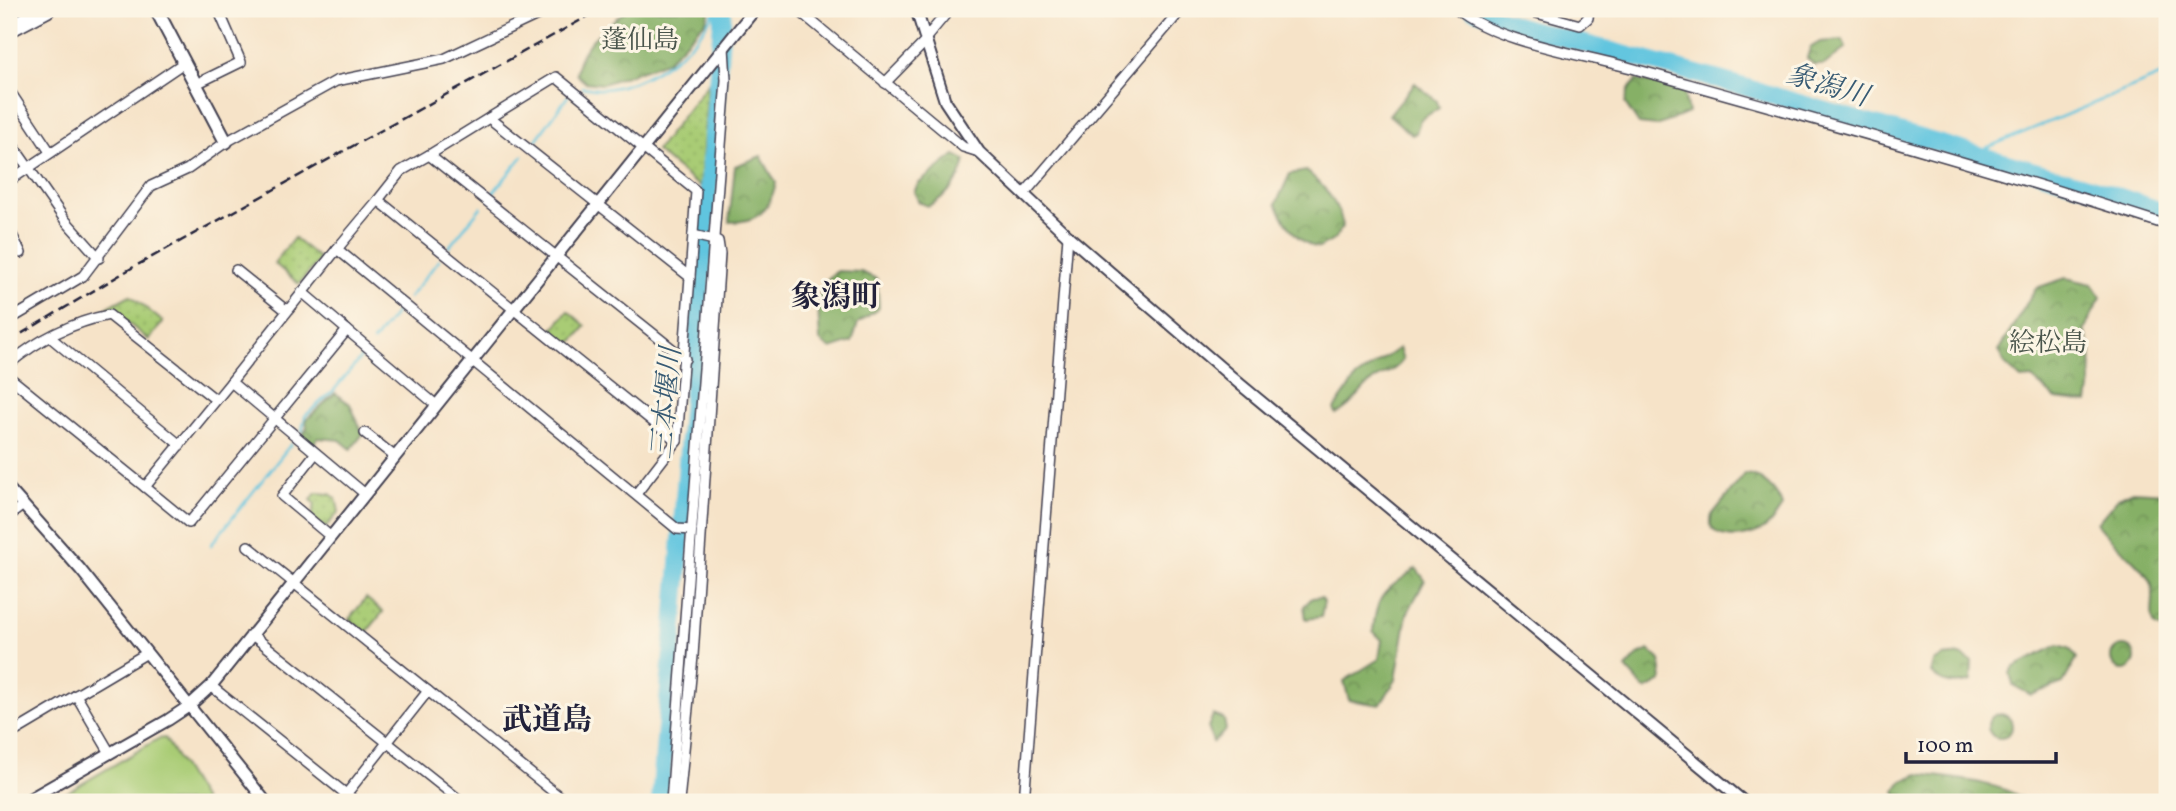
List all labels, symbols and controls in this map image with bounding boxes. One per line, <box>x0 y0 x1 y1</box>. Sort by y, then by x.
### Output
park label: 蓬仙島 <box>601 23 679 59</box>
water label: 象潟川 <box>1781 55 1876 118</box>
district label: 象潟町 <box>791 277 881 319</box>
park label: 絵松島 <box>2009 326 2087 362</box>
water label: 三本堰川 <box>643 343 692 461</box>
district label: 武道島 <box>502 700 592 742</box>
scale bar <box>1906 720 2057 764</box>
text: 100 m <box>1917 732 1974 761</box>

